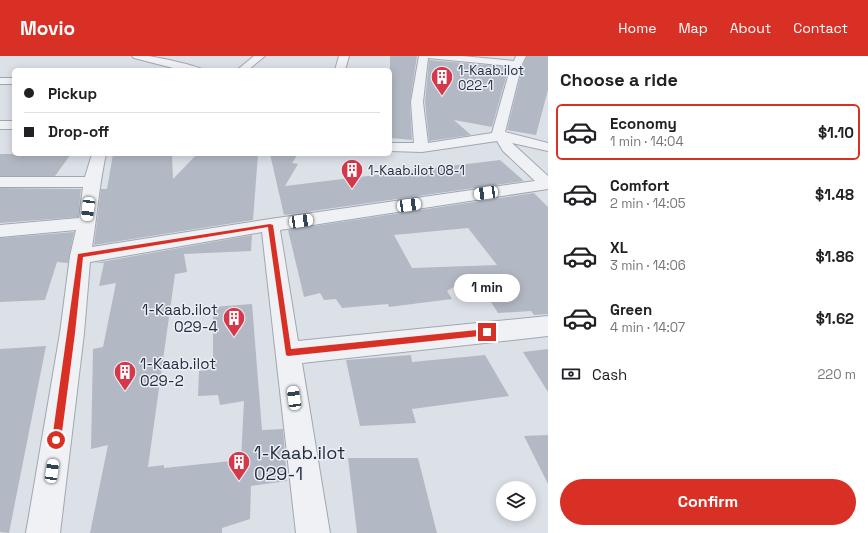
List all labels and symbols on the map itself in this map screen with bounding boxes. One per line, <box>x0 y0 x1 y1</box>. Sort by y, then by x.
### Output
place label: 1-Kaab.ilot 022-1 <box>458 62 524 94</box>
building icon: 1-Kaab.ilot 022-1 <box>429 64 455 97</box>
building icon: 1-Kaab.ilot 08-1 <box>339 157 365 190</box>
place label: 1-Kaab.ilot 08-1 <box>368 162 465 179</box>
car <box>473 185 499 201</box>
car <box>81 196 95 222</box>
car <box>396 197 422 213</box>
car <box>288 213 314 229</box>
callout: 1 min <box>454 274 520 302</box>
place label: 1-Kaab.ilot 029-4 <box>142 300 218 336</box>
building icon: 1-Kaab.ilot 029-4 <box>221 305 247 338</box>
route end <box>478 323 496 341</box>
place label: 1-Kaab.ilot 029-2 <box>140 354 216 390</box>
building icon: 1-Kaab.ilot 029-2 <box>112 359 138 392</box>
car <box>286 385 302 411</box>
route start <box>47 431 65 449</box>
place label: 1-Kaab.ilot 029-1 <box>254 441 345 485</box>
building icon: 1-Kaab.ilot 029-1 <box>226 449 252 482</box>
car <box>44 458 60 484</box>

